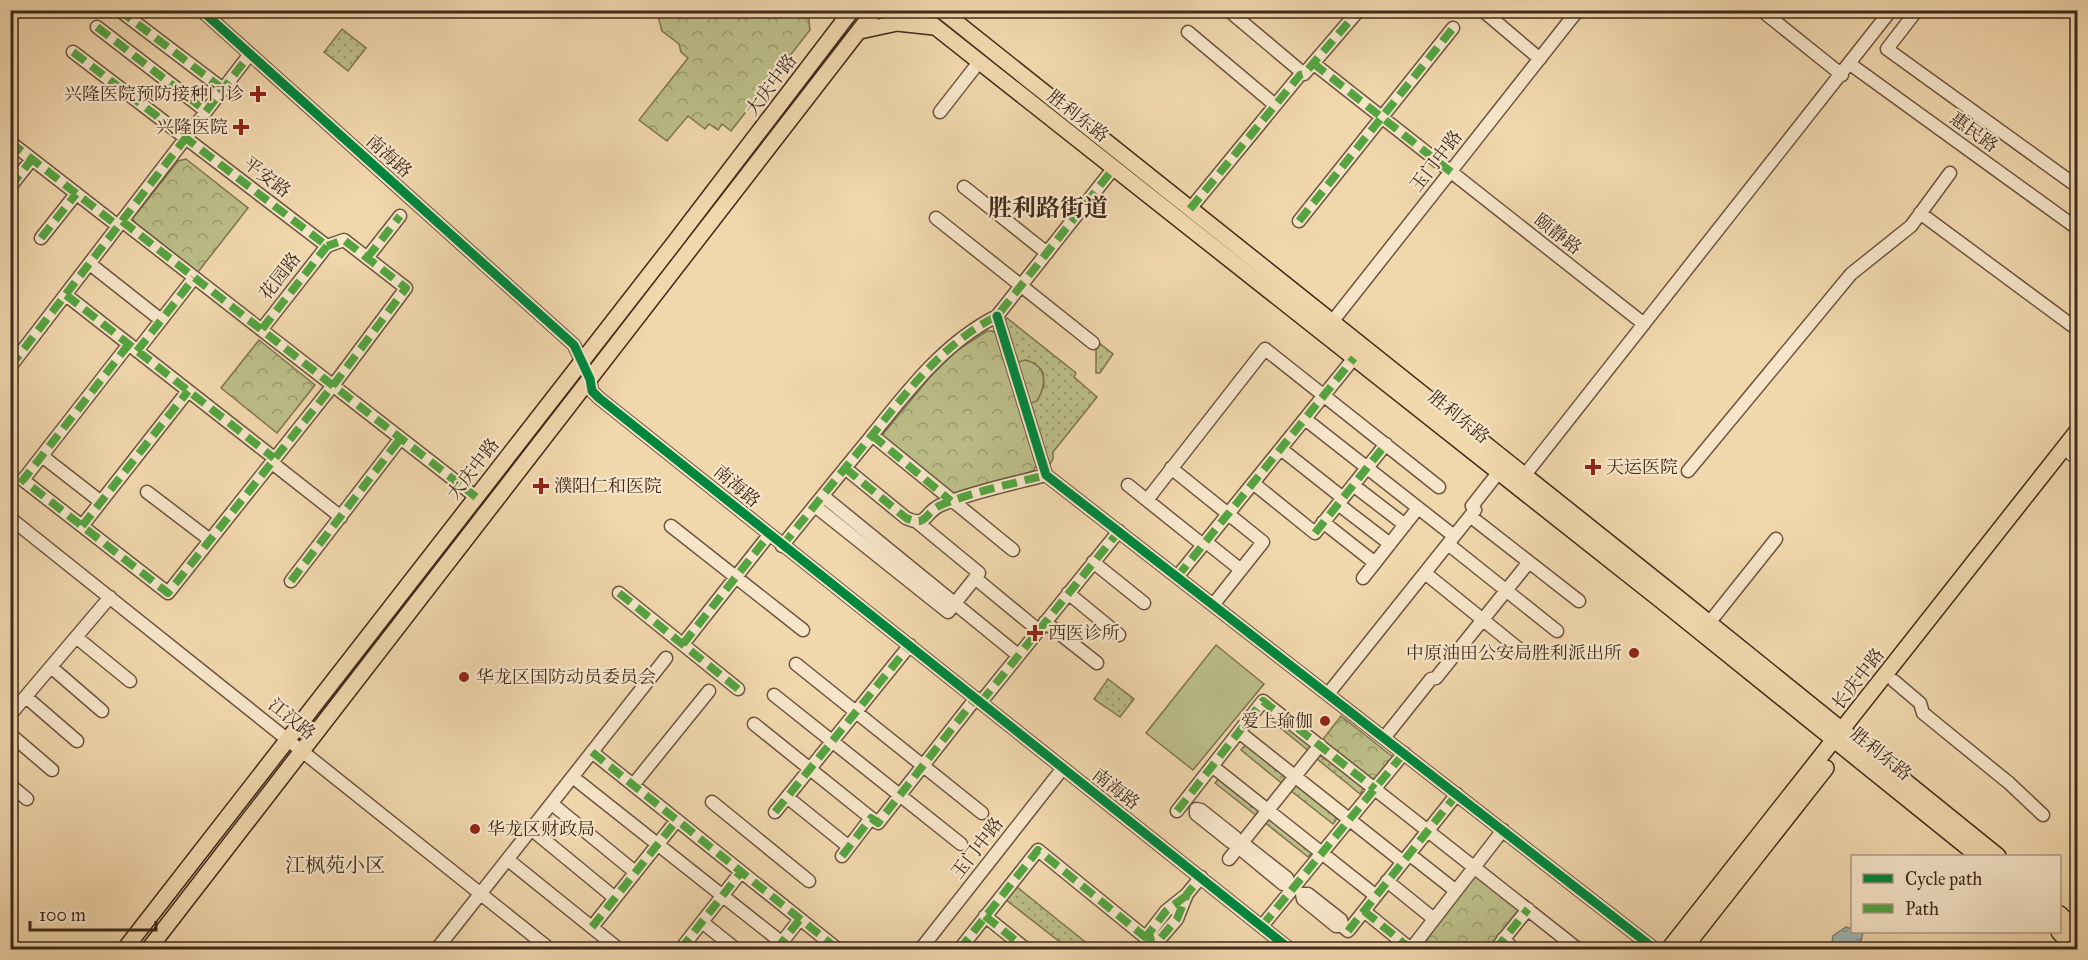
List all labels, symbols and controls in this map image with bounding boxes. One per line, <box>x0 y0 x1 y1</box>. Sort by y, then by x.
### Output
street label: 大庆中路 <box>741 50 801 120</box>
place label: 兴隆医院预防接种门诊 <box>64 83 244 105</box>
marker: 兴隆医院预防接种门诊 <box>249 85 267 103</box>
street label: 胜利东路 <box>1043 85 1113 147</box>
street label: 惠民路 <box>1946 107 2002 157</box>
place label: 兴隆医院 <box>156 116 228 138</box>
marker: 兴隆医院 <box>232 118 250 136</box>
street label: 玉门中路 <box>1405 126 1467 196</box>
street label: 南海路 <box>362 130 416 182</box>
street label: 平安路 <box>239 152 295 202</box>
district label: 胜利路街道 <box>988 193 1108 223</box>
street label: 颐静路 <box>1530 209 1586 259</box>
street label: 花园路 <box>255 248 305 304</box>
street label: 胜利东路 <box>1424 386 1494 448</box>
street label: 大庆中路 <box>442 434 504 504</box>
place label: 天运医院 <box>1606 456 1678 478</box>
marker: 天运医院 <box>1584 458 1602 476</box>
street label: 南海路 <box>709 460 765 512</box>
place label: 濮阳仁和医院 <box>554 475 662 497</box>
marker: 濮阳仁和医院 <box>532 477 550 495</box>
place label: 西医诊所 <box>1048 622 1120 644</box>
marker: 西医诊所 <box>1026 624 1044 642</box>
place label: 中原油田公安局胜利派出所 <box>1406 642 1622 664</box>
street label: 长庆中路 <box>1827 644 1889 714</box>
marker: 中原油田公安局胜利派出所 <box>1627 646 1641 660</box>
place label: 华龙区国防动员委员会 <box>476 666 656 688</box>
marker: 华龙区国防动员委员会 <box>457 670 471 684</box>
street label: 江汉路 <box>264 693 320 745</box>
place label: 爱上瑜伽 <box>1241 710 1313 732</box>
marker: 爱上瑜伽 <box>1318 714 1332 728</box>
street label: 胜利东路 <box>1846 723 1916 785</box>
street label: 南海路 <box>1088 764 1144 814</box>
street label: 玉门中路 <box>946 813 1008 883</box>
place label: 华龙区财政局 <box>487 818 595 840</box>
marker: 华龙区财政局 <box>468 822 482 836</box>
district label: 江枫苑小区 <box>285 853 385 877</box>
legend <box>1851 855 2061 933</box>
text: Cycle path <box>1905 868 1982 890</box>
scale bar <box>30 894 156 932</box>
text: Path <box>1905 898 1939 920</box>
text: 100 m <box>39 904 86 926</box>

